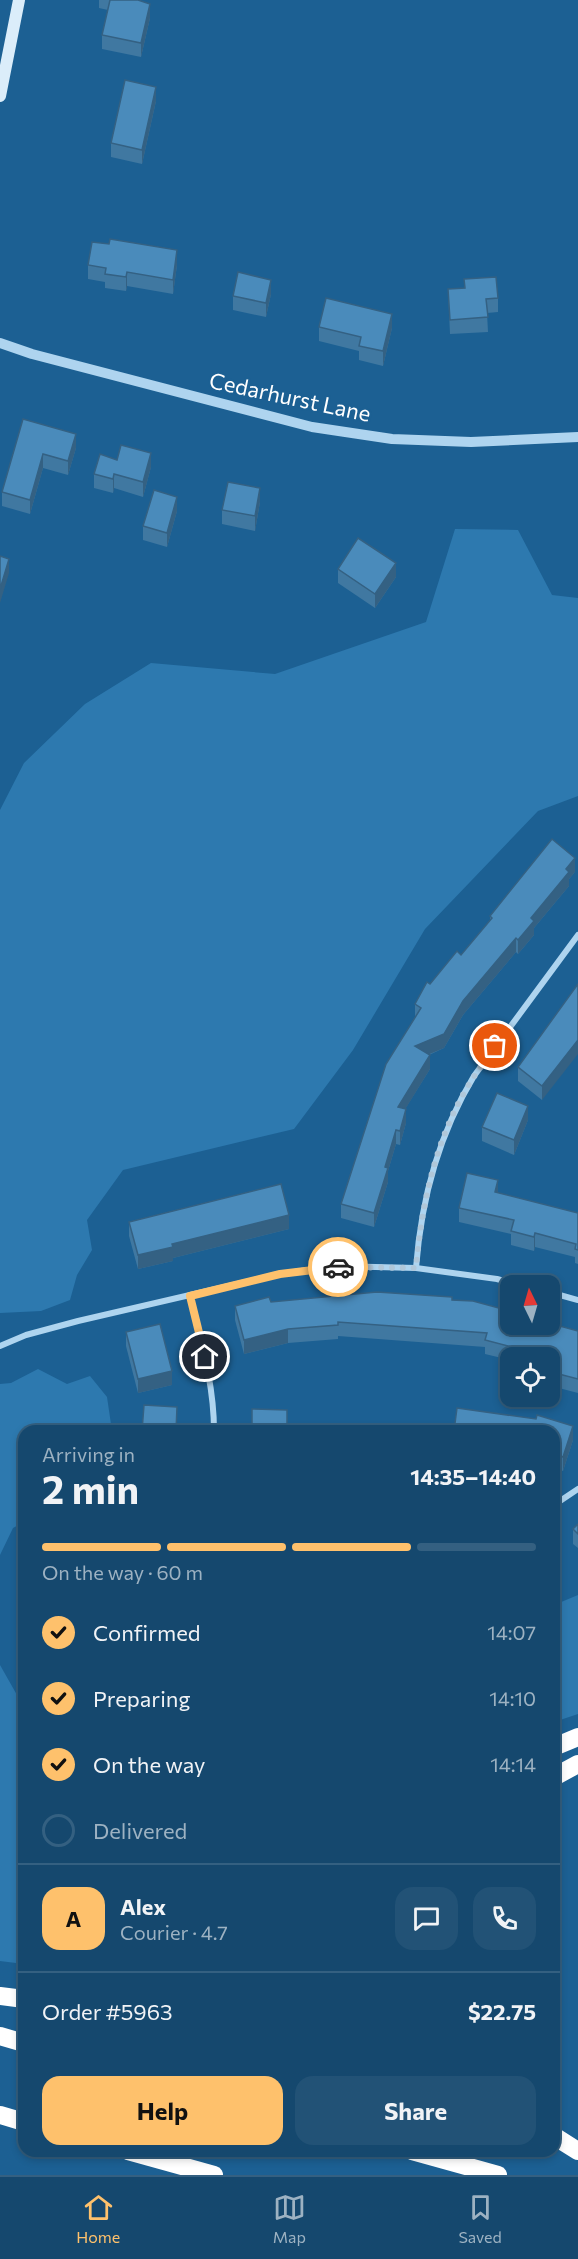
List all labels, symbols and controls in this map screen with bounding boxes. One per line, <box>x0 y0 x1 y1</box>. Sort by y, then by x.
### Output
street label: Cedarhurst Lane <box>207 366 373 427</box>
pin <box>469 1020 520 1071</box>
icon: bag <box>478 1029 511 1062</box>
courier <box>308 1237 368 1297</box>
icon: car <box>322 1251 355 1284</box>
north arrow <box>500 1275 560 1335</box>
map controls <box>500 1275 560 1407</box>
pin <box>179 1331 230 1382</box>
icon: home <box>188 1340 221 1373</box>
button: locate <box>500 1347 560 1407</box>
text: Arriving in <box>42 1442 135 1466</box>
text: 14:35–14:40 <box>410 1463 536 1490</box>
text: 2 min <box>42 1464 139 1512</box>
text: On the way · 60 m <box>42 1560 203 1584</box>
icon: check <box>42 1616 75 1649</box>
text: Confirmed <box>93 1619 200 1646</box>
text: 14:07 <box>487 1620 536 1644</box>
icon: check <box>42 1682 75 1715</box>
text: Preparing <box>93 1685 190 1712</box>
text: 14:10 <box>489 1686 536 1710</box>
icon: check <box>42 1748 75 1781</box>
text: On the way <box>93 1751 205 1778</box>
text: 14:14 <box>490 1752 536 1776</box>
text: Delivered <box>93 1817 187 1844</box>
button: chat <box>395 1887 458 1950</box>
button: phone <box>473 1887 536 1950</box>
text: Alex <box>120 1893 166 1920</box>
text: A <box>66 1905 81 1932</box>
text: Courier · 4.7 <box>120 1920 228 1944</box>
text: Order #5963 <box>42 1998 173 2025</box>
text: $22.75 <box>468 1998 536 2025</box>
button: Help <box>42 2076 283 2145</box>
button: Share <box>295 2076 536 2145</box>
tab: Home <box>76 2191 120 2246</box>
tab: Map <box>273 2191 306 2246</box>
tab: Saved <box>458 2191 502 2246</box>

